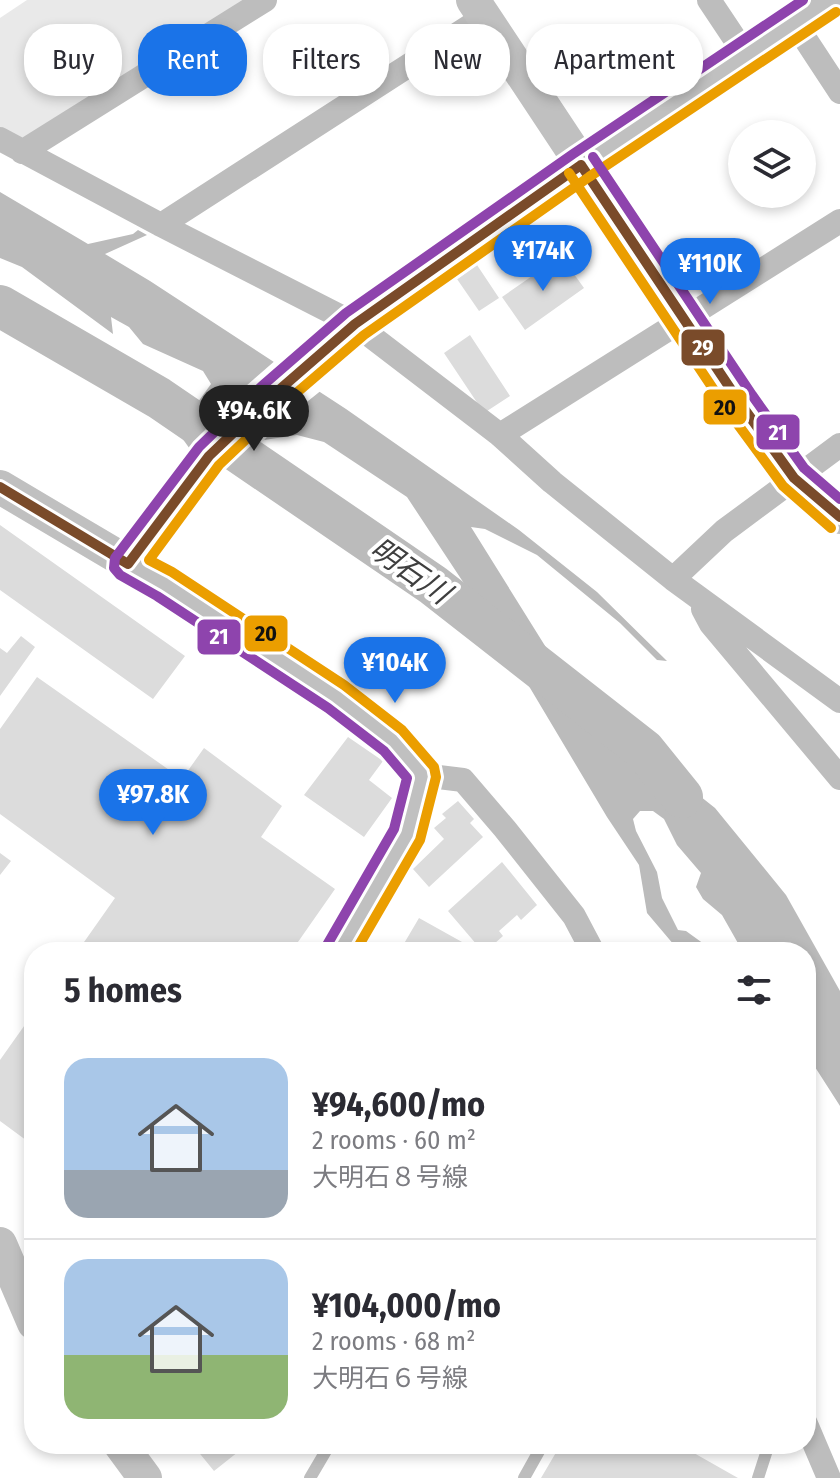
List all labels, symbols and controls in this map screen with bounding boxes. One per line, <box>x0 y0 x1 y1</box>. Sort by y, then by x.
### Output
chip: Buy <box>24 24 122 96</box>
chip: Rent <box>138 24 247 96</box>
chip: Filters <box>263 24 389 96</box>
chip: New <box>405 24 510 96</box>
chip: Apartment <box>526 24 703 96</box>
map controls <box>728 120 816 208</box>
button: layers <box>728 120 816 208</box>
pin: ¥174K <box>487 225 599 293</box>
text: ¥174K <box>512 235 574 266</box>
pin: ¥110K <box>654 238 766 306</box>
text: ¥110K <box>678 248 742 279</box>
line badge: 29 <box>680 328 726 367</box>
text: 29 <box>691 334 714 361</box>
pin: ¥94.6K <box>189 385 319 453</box>
line badge: 20 <box>702 388 748 426</box>
text: 20 <box>713 394 736 421</box>
text: ¥94.6K <box>217 395 291 426</box>
line badge: 21 <box>755 413 801 451</box>
text: 21 <box>767 419 788 446</box>
water label: 明石川 <box>363 530 460 613</box>
line badge: 20 <box>243 614 289 653</box>
line badge: 21 <box>196 618 242 656</box>
text: 20 <box>254 620 277 647</box>
text: 21 <box>208 623 229 650</box>
pin: ¥104K <box>339 637 451 705</box>
text: ¥104K <box>362 647 428 678</box>
pin: ¥97.8K <box>88 769 218 837</box>
text: ¥97.8K <box>117 779 189 810</box>
icon: filters <box>732 968 776 1012</box>
text: 5 homes <box>64 970 182 1011</box>
text: ¥94,600/mo <box>312 1084 485 1125</box>
icon: home <box>128 1090 224 1186</box>
text: 2 rooms · 60 m² <box>312 1125 476 1156</box>
text: 大明石８号線 <box>312 1162 468 1193</box>
text: ¥104,000/mo <box>312 1285 501 1326</box>
icon: home <box>128 1291 224 1387</box>
text: 2 rooms · 68 m² <box>312 1326 475 1357</box>
text: 大明石６号線 <box>312 1363 468 1394</box>

